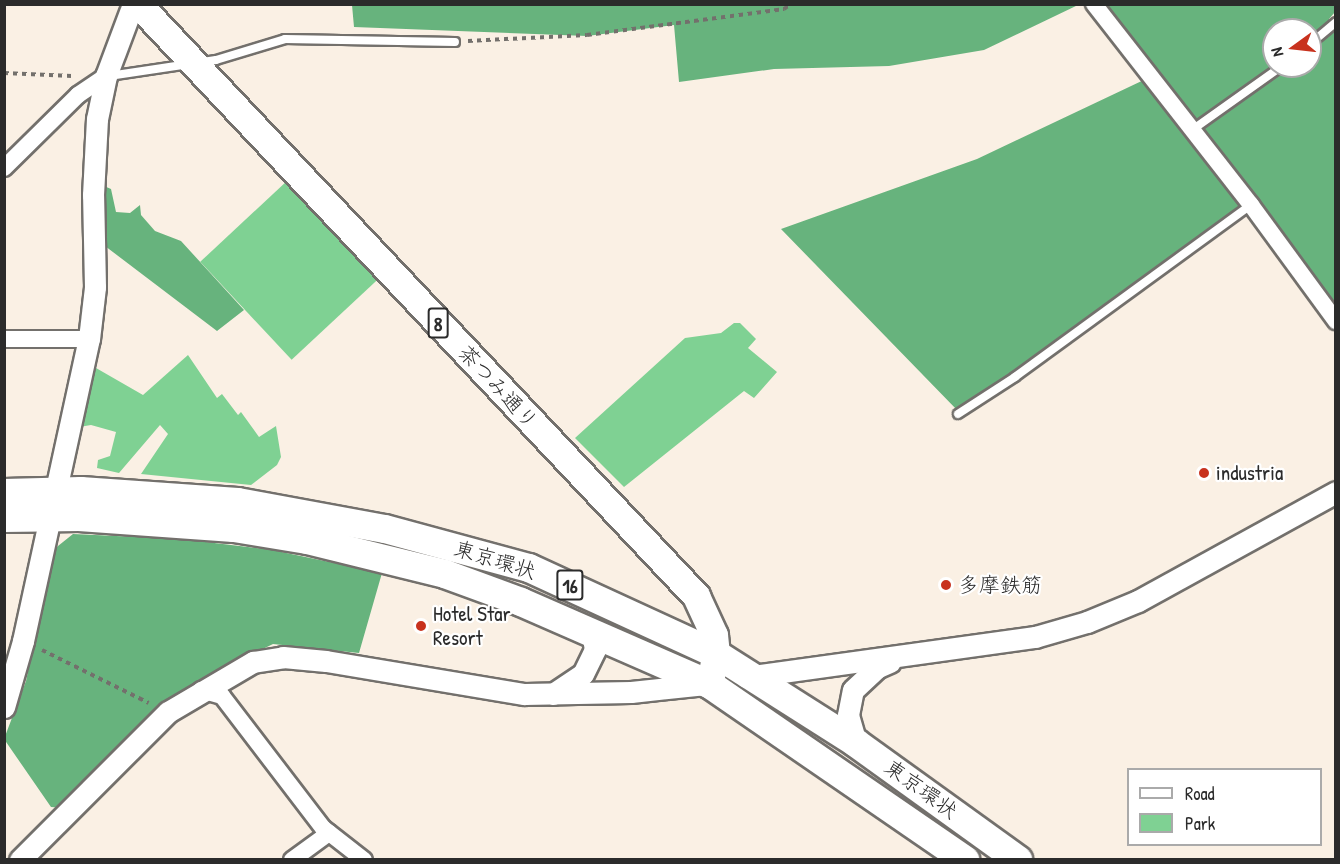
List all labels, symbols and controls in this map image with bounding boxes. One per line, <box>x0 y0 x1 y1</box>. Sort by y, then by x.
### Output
north arrow <box>1262 18 1322 78</box>
text: N <box>1265 45 1288 59</box>
road number: 8 <box>428 306 448 340</box>
street label: 茶つみ通り <box>453 340 543 434</box>
place label: industria <box>1216 460 1283 486</box>
marker: industria <box>1197 466 1211 480</box>
street label: 東京環状 <box>451 536 539 584</box>
road number: 16 <box>555 568 585 602</box>
place label: 多摩鉄筋 <box>958 572 1042 598</box>
marker: 多摩鉄筋 <box>939 578 953 592</box>
place label: Hotel Star Resort <box>433 601 510 651</box>
marker: Hotel Star Resort <box>414 619 428 633</box>
street label: 東京環状 <box>880 754 962 824</box>
legend <box>1127 768 1322 846</box>
text: Road <box>1185 781 1215 806</box>
text: Park <box>1185 811 1215 836</box>

